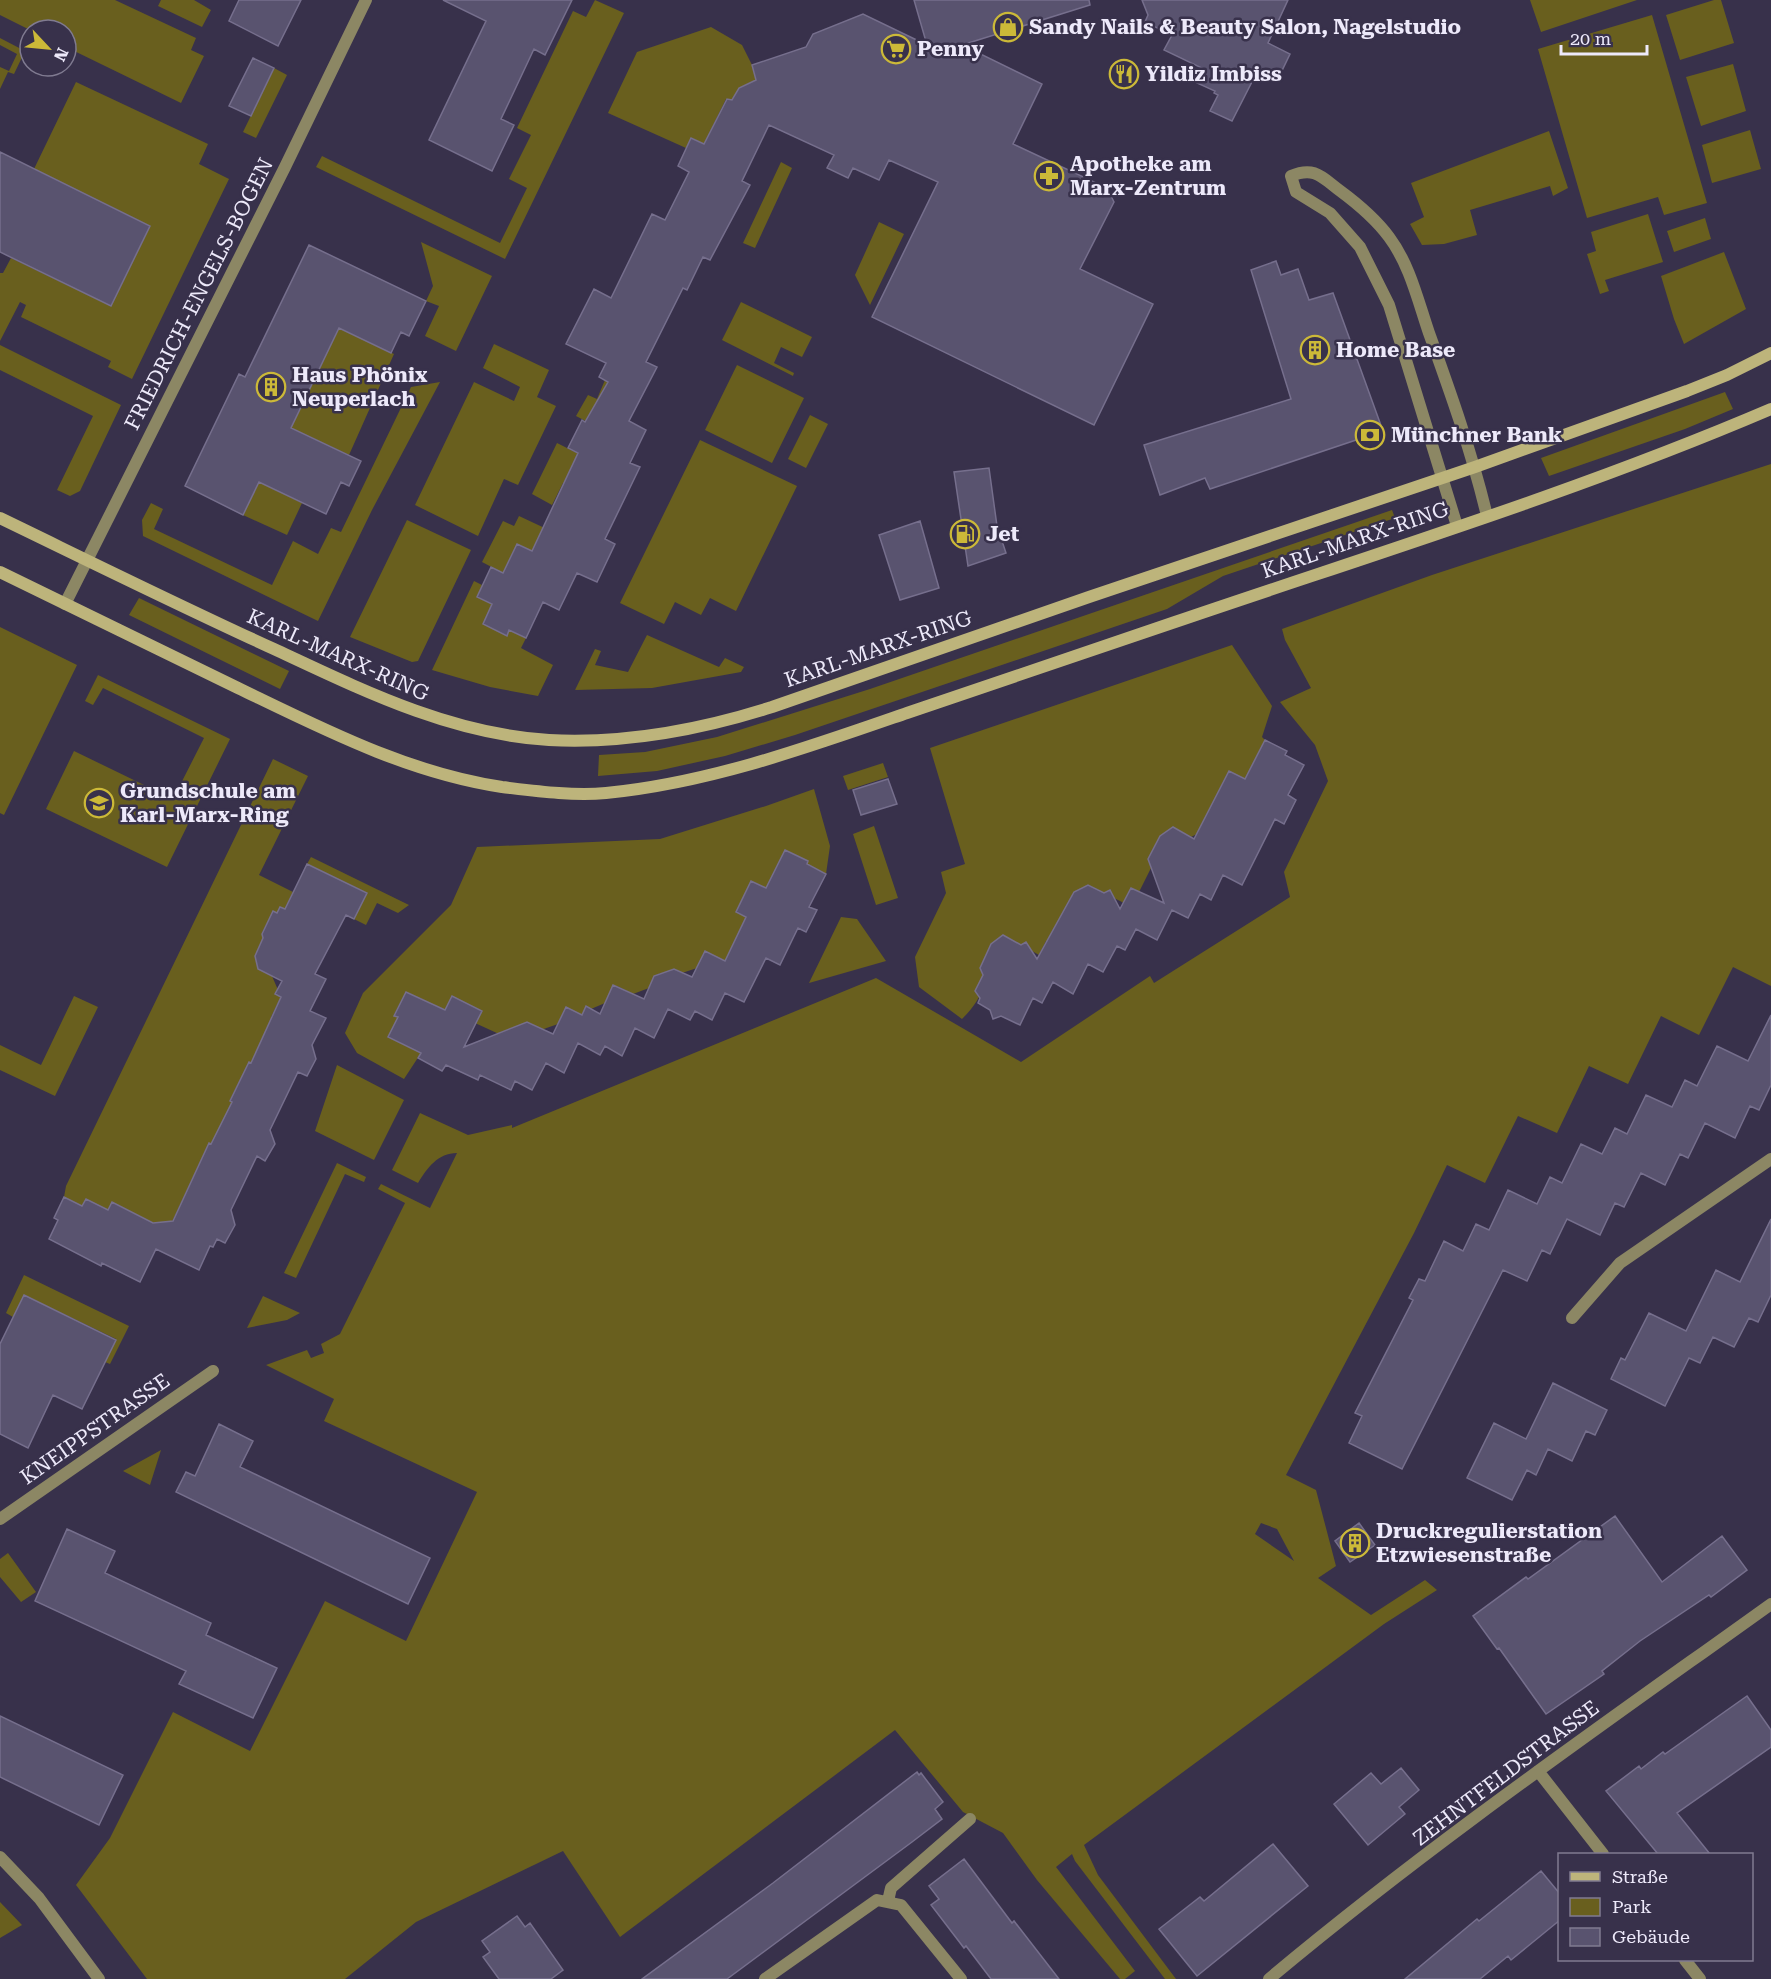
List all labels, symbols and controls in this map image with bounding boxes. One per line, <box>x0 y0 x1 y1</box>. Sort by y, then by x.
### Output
shop icon: Sandy Nails & Beauty Salon, Nagelstudio <box>992 11 1024 43</box>
place label: Sandy Nails & Beauty Salon, Nagelstudio <box>1029 15 1461 39</box>
north arrow <box>18 18 78 78</box>
scale bar <box>1561 18 1646 56</box>
text: 20 m <box>1570 28 1611 49</box>
supermarket icon: Penny <box>880 33 912 65</box>
place label: Penny <box>917 37 984 61</box>
text: N <box>50 45 72 64</box>
restaurant icon: Yildiz Imbiss <box>1108 58 1140 90</box>
place label: Yildiz Imbiss <box>1145 62 1282 86</box>
place label: Apotheke am Marx-Zentrum <box>1070 152 1226 200</box>
street label: FRIEDRICH-ENGELS-BOGEN <box>120 154 278 434</box>
pharmacy icon: Apotheke am Marx-Zentrum <box>1033 160 1065 192</box>
building icon: Home Base <box>1299 334 1331 366</box>
place label: Home Base <box>1336 338 1455 362</box>
place label: Haus Phönix Neuperlach <box>292 363 428 411</box>
building icon: Haus Phönix Neuperlach <box>255 371 287 403</box>
bank icon: Münchner Bank <box>1354 419 1386 451</box>
place label: Münchner Bank <box>1391 423 1563 447</box>
street label: KARL-MARX-RING <box>1258 497 1452 583</box>
fuel station icon: Jet <box>949 518 981 550</box>
place label: Jet <box>986 522 1020 546</box>
street label: KARL-MARX-RING <box>243 604 433 706</box>
street label: KARL-MARX-RING <box>781 606 975 692</box>
place label: Grundschule am Karl-Marx-Ring <box>120 779 296 827</box>
school or university icon: Grundschule am Karl-Marx-Ring <box>83 787 115 819</box>
street label: KNEIPPSTRASSE <box>16 1369 174 1489</box>
place label: Druckregulierstation Etzwiesenstraße <box>1376 1519 1602 1567</box>
building icon: Druckregulierstation Etzwiesenstraße <box>1339 1527 1371 1559</box>
street label: ZEHNTFELDSTRASSE <box>1408 1695 1604 1851</box>
legend <box>1558 1853 1753 1961</box>
text: Straße <box>1612 1866 1668 1887</box>
text: Park <box>1612 1896 1652 1917</box>
text: Gebäude <box>1612 1926 1690 1947</box>

